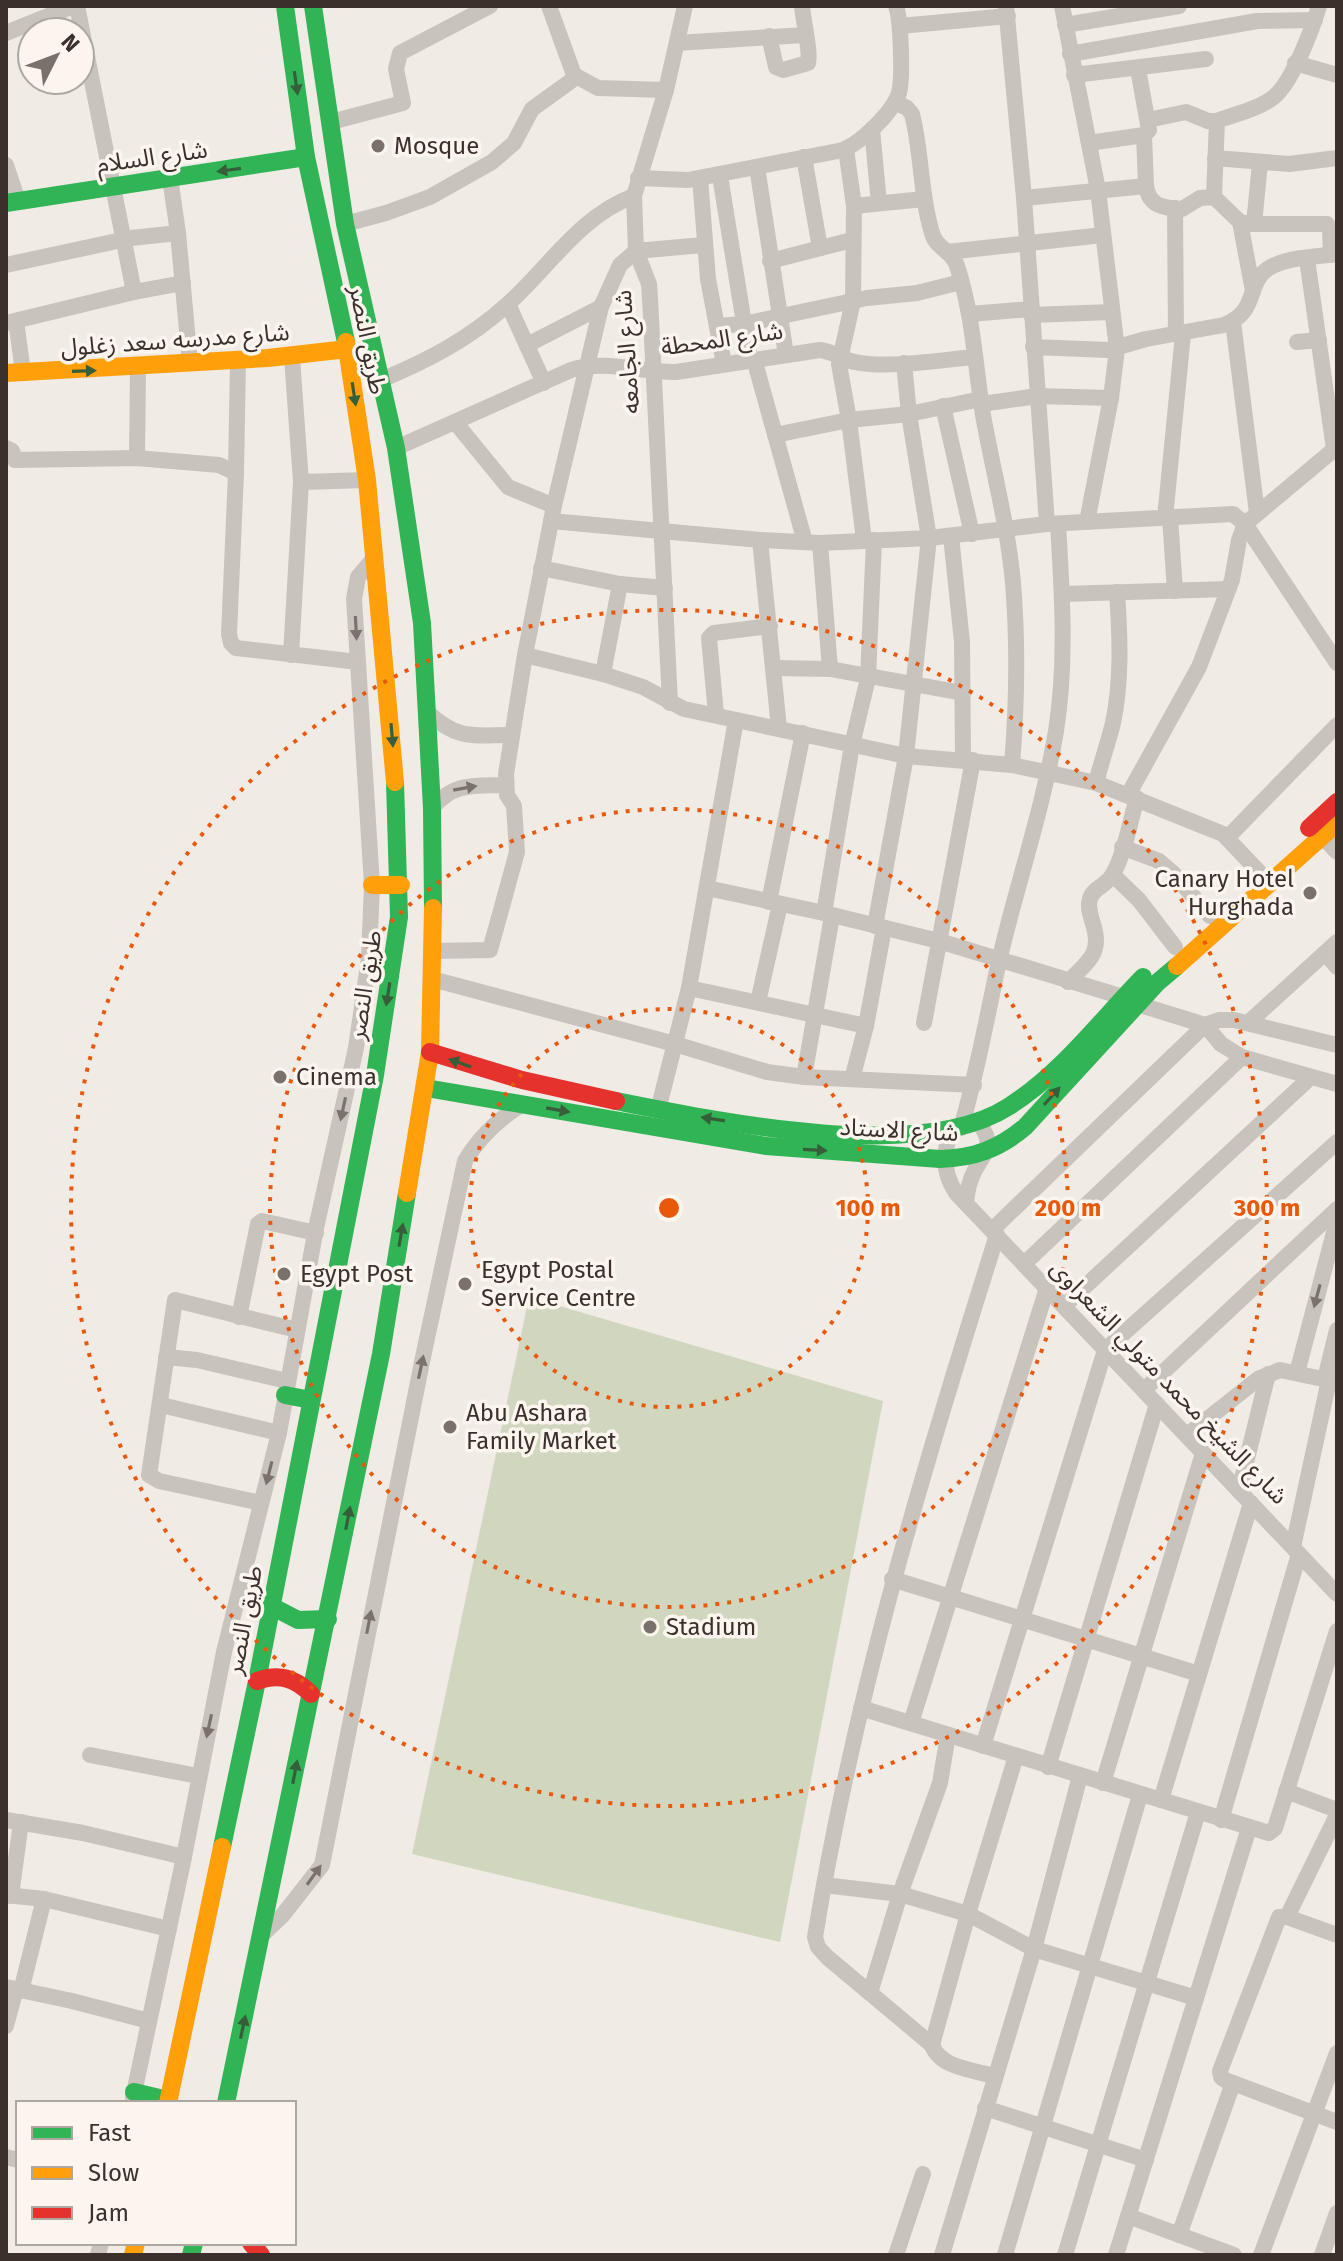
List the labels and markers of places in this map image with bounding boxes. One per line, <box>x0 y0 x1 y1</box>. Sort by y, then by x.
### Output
place label: Mosque <box>394 132 479 160</box>
marker: Mosque <box>369 137 387 155</box>
place label: Canary Hotel Hurghada <box>1154 865 1294 921</box>
marker: Canary Hotel Hurghada <box>1301 884 1319 902</box>
place label: Cinema <box>296 1063 377 1091</box>
marker: Cinema <box>271 1068 289 1086</box>
centre of rings <box>655 1194 683 1222</box>
place label: Egypt Postal Service Centre <box>481 1256 636 1312</box>
place label: Egypt Post <box>300 1260 413 1288</box>
marker: Egypt Post <box>275 1265 293 1283</box>
marker: Egypt Postal Service Centre <box>456 1275 474 1293</box>
place label: Abu Ashara Family Market <box>466 1399 617 1455</box>
marker: Abu Ashara Family Market <box>441 1418 459 1436</box>
place label: Stadium <box>666 1613 756 1641</box>
marker: Stadium <box>641 1618 659 1636</box>

